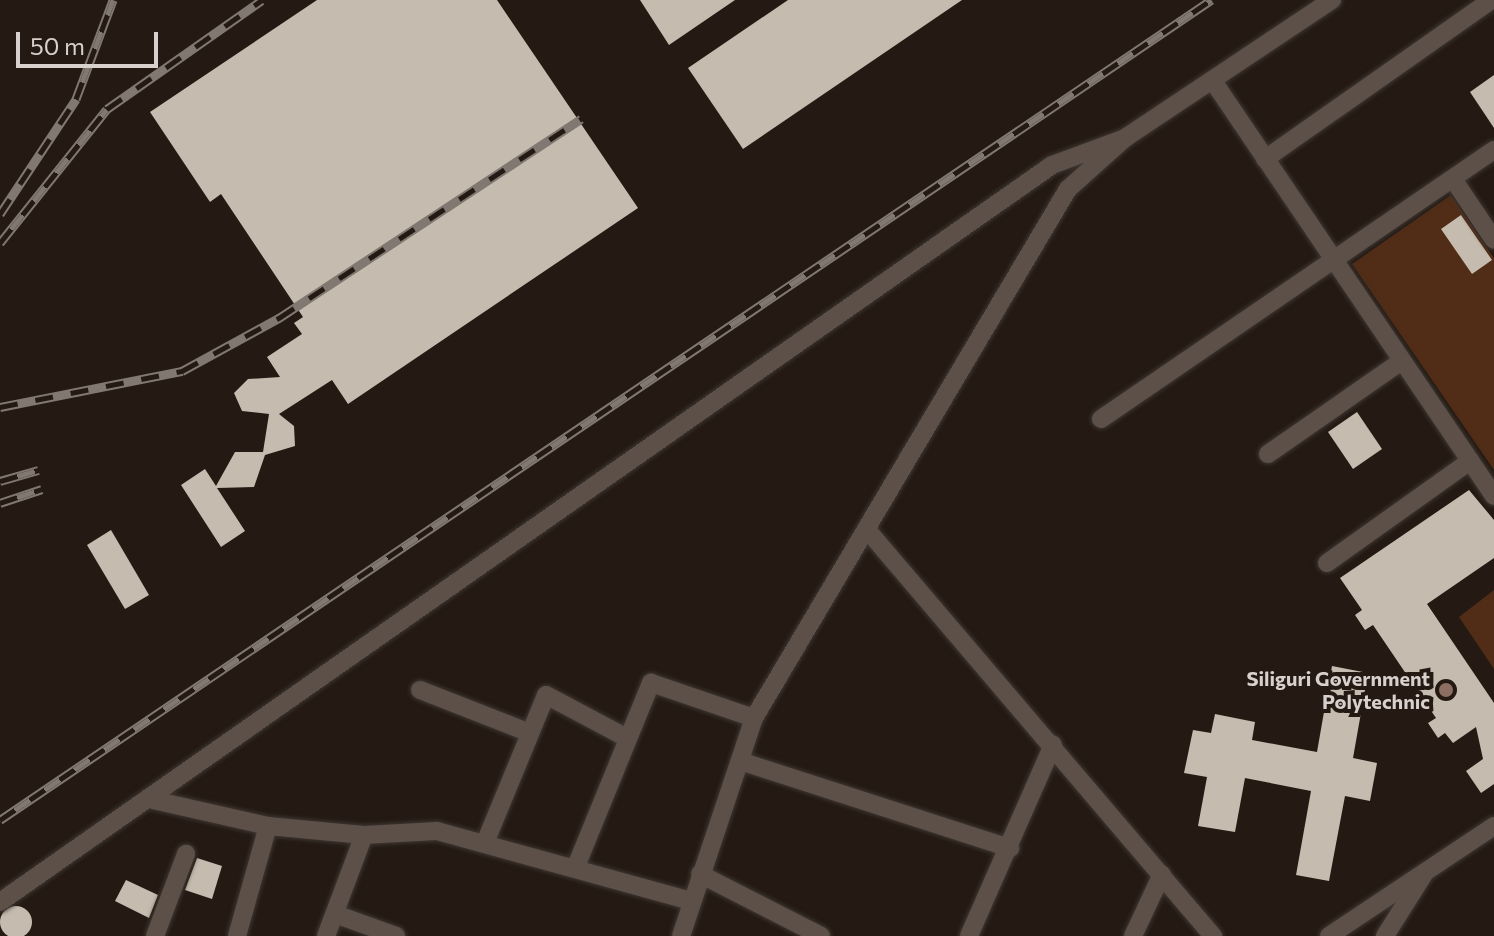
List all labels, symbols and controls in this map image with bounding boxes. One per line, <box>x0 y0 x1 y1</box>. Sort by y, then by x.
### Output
scale bar <box>20 16 162 66</box>
text: 50 m <box>30 31 85 60</box>
place label: Siliguri Government Polytechnic <box>1246 666 1430 713</box>
marker: Siliguri Government Polytechnic <box>1437 681 1455 699</box>

